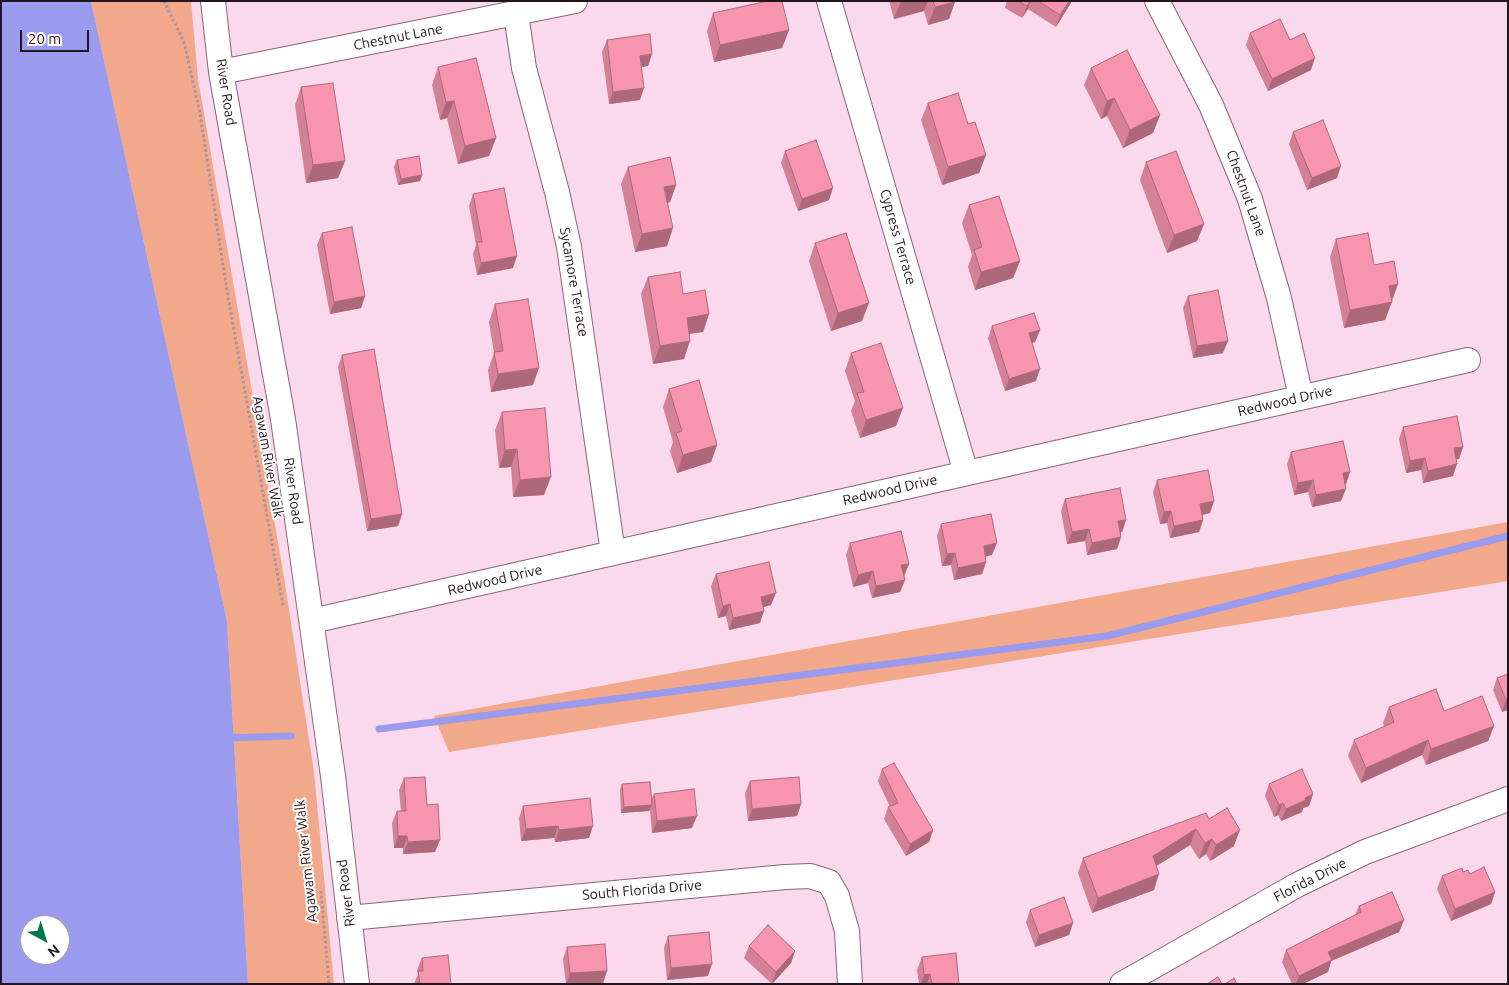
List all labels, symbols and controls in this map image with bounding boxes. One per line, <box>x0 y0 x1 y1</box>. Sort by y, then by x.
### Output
scale bar <box>22 20 91 52</box>
street label: Chestnut Lane <box>352 20 444 54</box>
text: 20 m <box>28 30 61 47</box>
street label: River Road <box>212 57 240 127</box>
street label: Chestnut Lane <box>1223 148 1269 238</box>
street label: Cypress Terrace <box>876 187 920 287</box>
street label: Sycamore Terrace <box>556 226 592 338</box>
street label: Redwood Drive <box>1236 382 1334 420</box>
street label: Agawam River Walk <box>249 395 287 519</box>
street label: River Road <box>280 456 306 526</box>
street label: Redwood Drive <box>841 471 939 509</box>
street label: Redwood Drive <box>446 561 544 599</box>
street label: Agawam River Walk <box>291 799 321 923</box>
street label: Florida Drive <box>1271 854 1349 906</box>
street label: River Road <box>334 859 358 927</box>
street label: South Florida Drive <box>582 876 702 904</box>
north arrow <box>20 915 70 965</box>
text: N <box>45 941 63 960</box>

